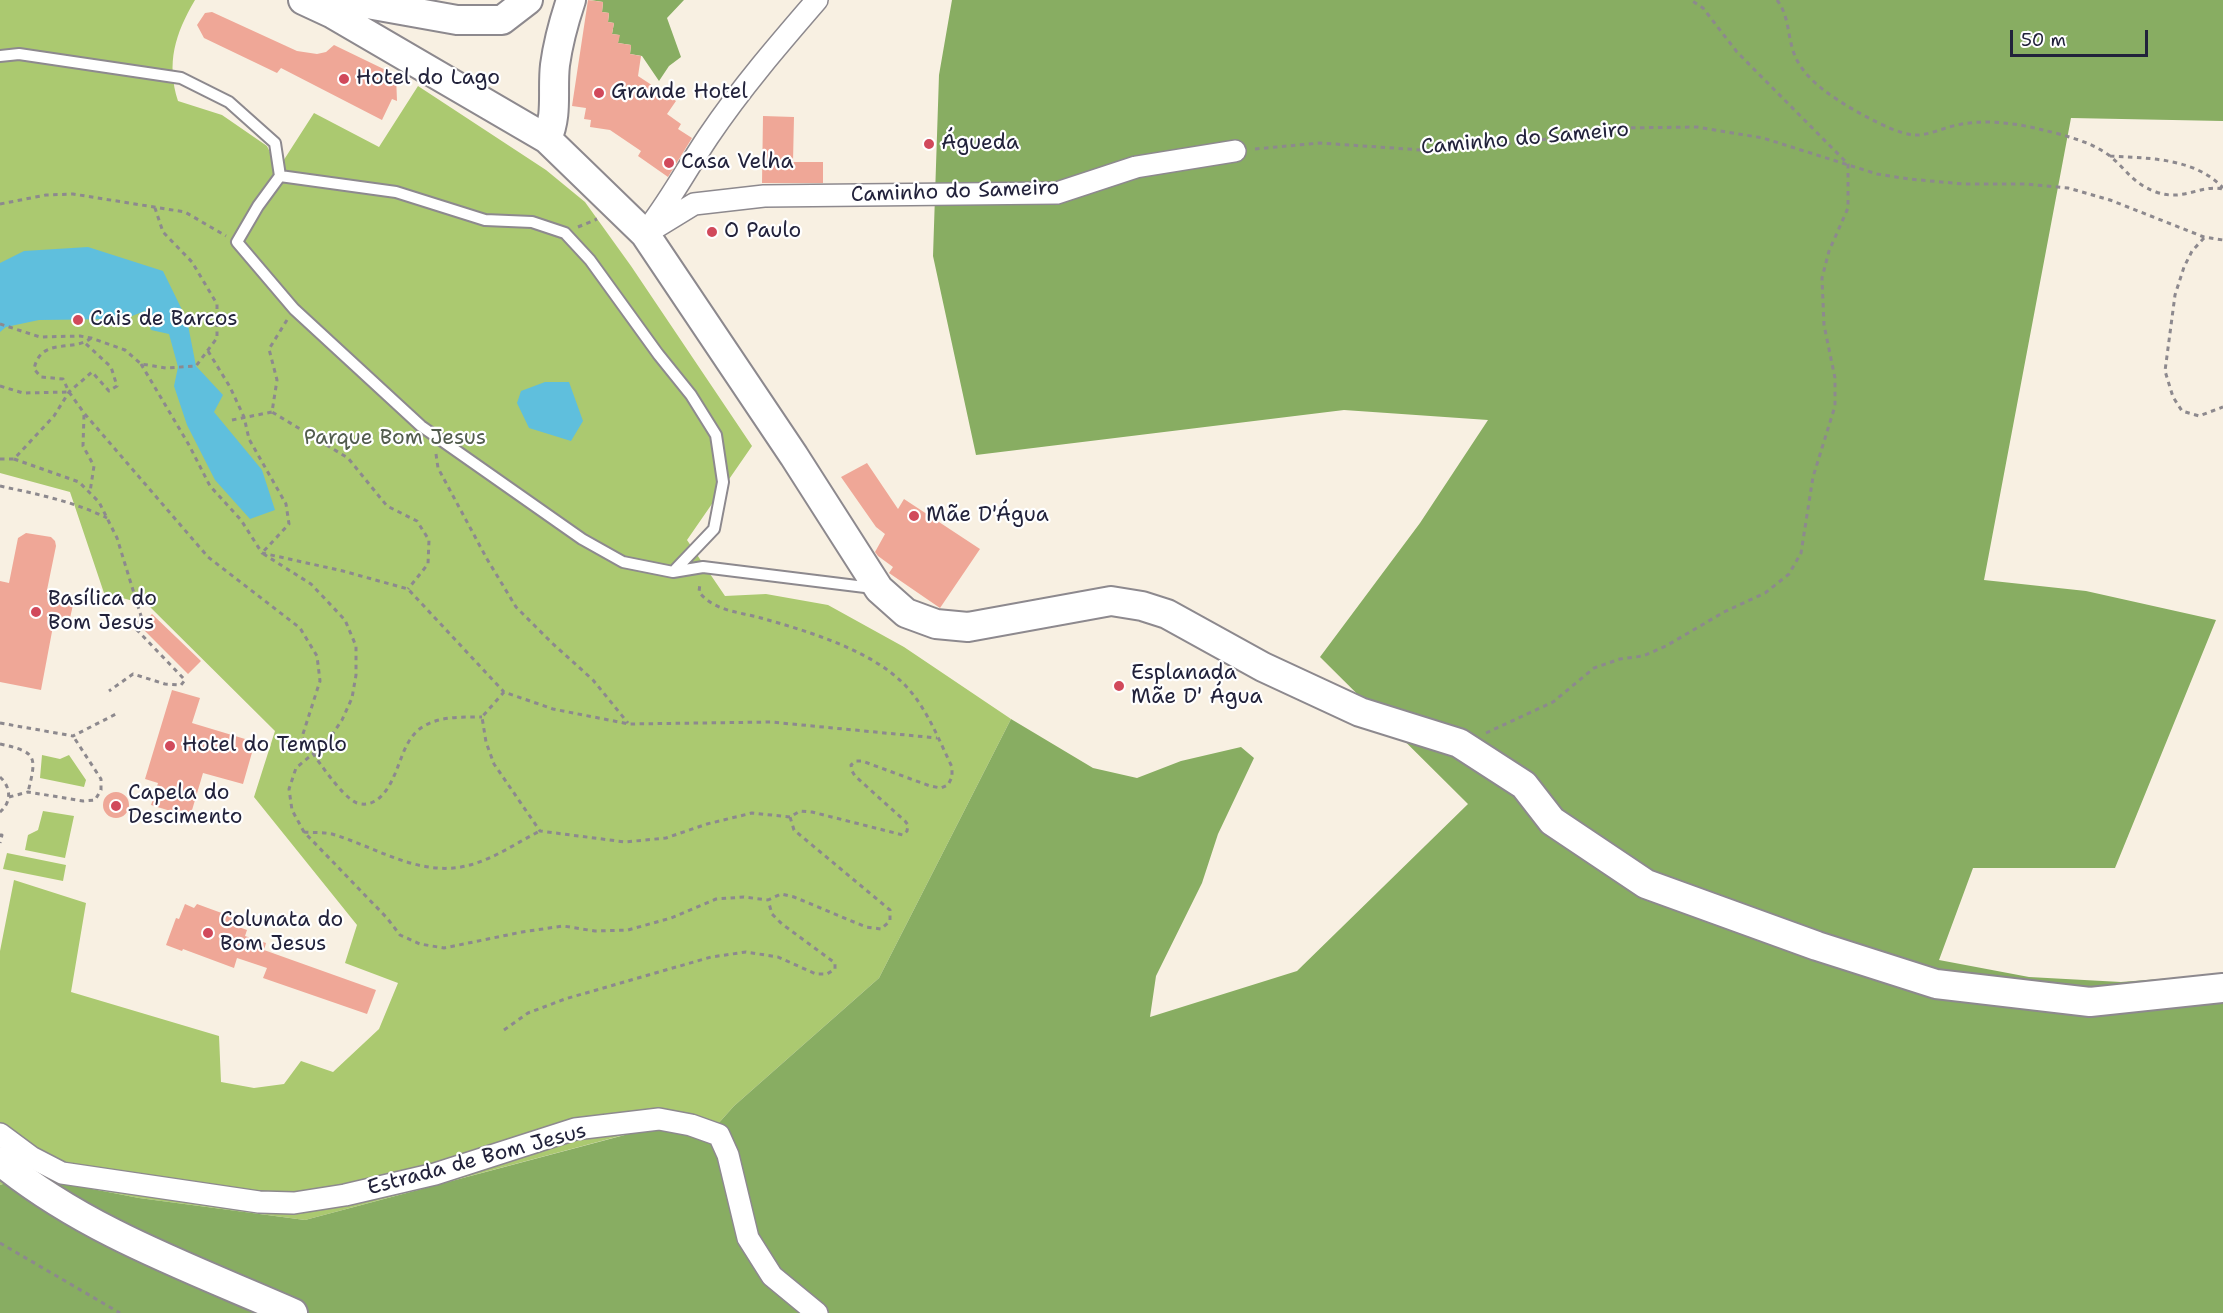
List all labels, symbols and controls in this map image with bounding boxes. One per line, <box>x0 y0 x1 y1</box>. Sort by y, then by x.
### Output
scale bar <box>2013 18 2151 56</box>
text: 50 m <box>2021 28 2066 52</box>
place label: Hotel do Lago <box>356 66 500 92</box>
marker: Hotel do Lago <box>337 72 351 86</box>
place label: Grande Hotel <box>611 80 748 106</box>
marker: Grande Hotel <box>592 86 606 100</box>
street label: Caminho do Sameiro <box>1420 117 1630 161</box>
place label: Águeda <box>941 131 1019 157</box>
marker: Águeda <box>922 137 936 151</box>
place label: Casa Velha <box>681 150 793 176</box>
marker: Casa Velha <box>662 156 676 170</box>
street label: Caminho do Sameiro <box>850 176 1060 208</box>
place label: O Paulo <box>724 219 801 245</box>
marker: O Paulo <box>705 225 719 239</box>
place label: Cais de Barcos <box>90 307 238 333</box>
marker: Cais de Barcos <box>71 313 85 327</box>
park label: Parque Bom Jesus <box>304 426 486 452</box>
place label: Mãe D'Água <box>926 503 1049 529</box>
marker: Mãe D'Água <box>907 509 921 523</box>
place label: Basílica do Bom Jesus <box>48 587 157 637</box>
marker: Basílica do Bom Jesus <box>29 605 43 619</box>
place label: Esplanada Mãe D' Água <box>1131 661 1263 711</box>
marker: Esplanada Mãe D' Água <box>1112 679 1126 693</box>
place label: Hotel do Templo <box>182 733 347 759</box>
marker: Hotel do Templo <box>163 739 177 753</box>
place label: Capela do Descimento <box>128 781 242 831</box>
marker: Capela do Descimento <box>109 799 123 813</box>
place label: Colunata do Bom Jesus <box>220 908 343 958</box>
marker: Colunata do Bom Jesus <box>201 926 215 940</box>
street label: Estrada de Bom Jesus <box>365 1119 589 1201</box>

